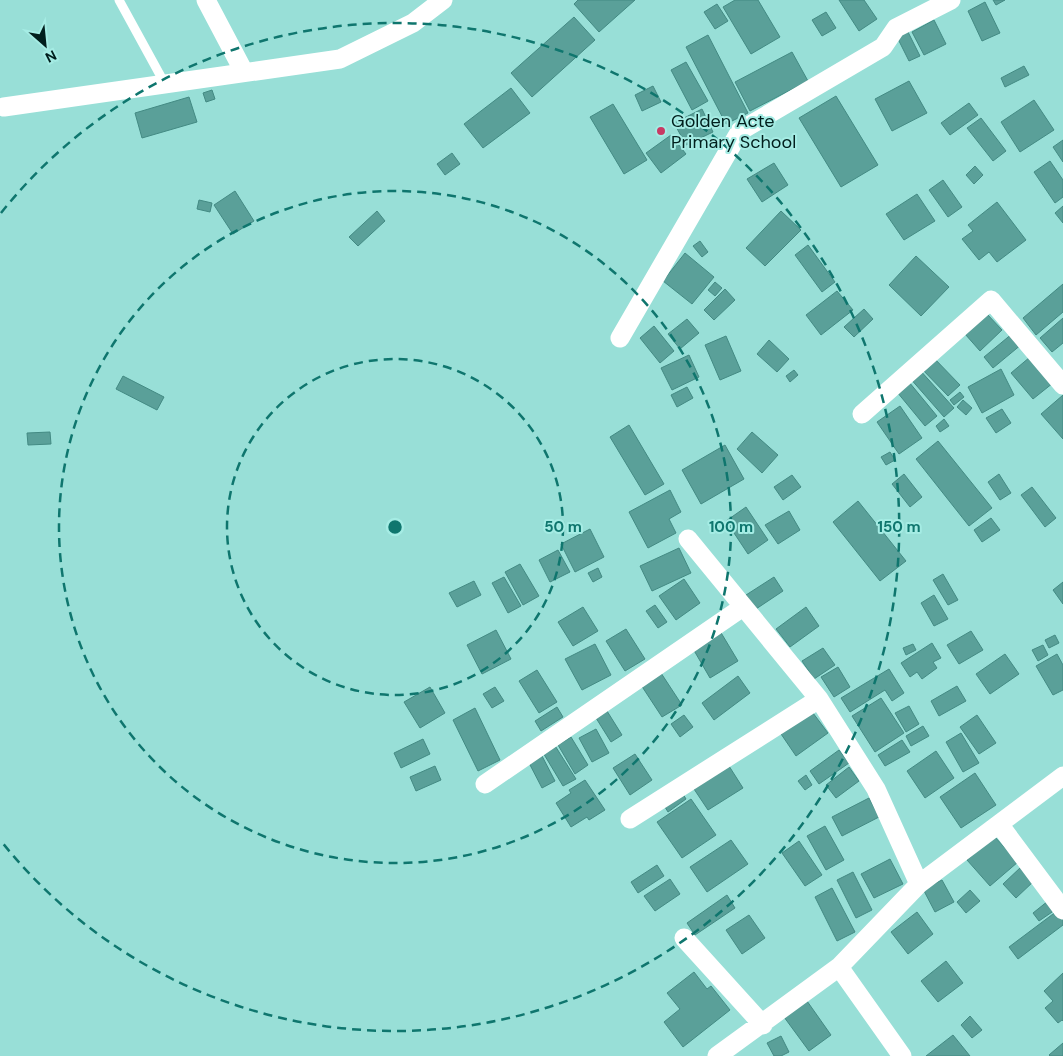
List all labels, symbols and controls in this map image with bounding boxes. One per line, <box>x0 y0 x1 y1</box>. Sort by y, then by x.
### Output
north arrow <box>20 20 70 70</box>
text: N <box>42 46 60 67</box>
place label: Golden Acte Primary School <box>671 109 796 154</box>
marker: Golden Acte Primary School <box>655 125 667 137</box>
text: 50 m <box>544 517 582 537</box>
text: 100 m <box>709 517 753 537</box>
text: 150 m <box>878 517 921 537</box>
centre of rings <box>386 518 404 536</box>

